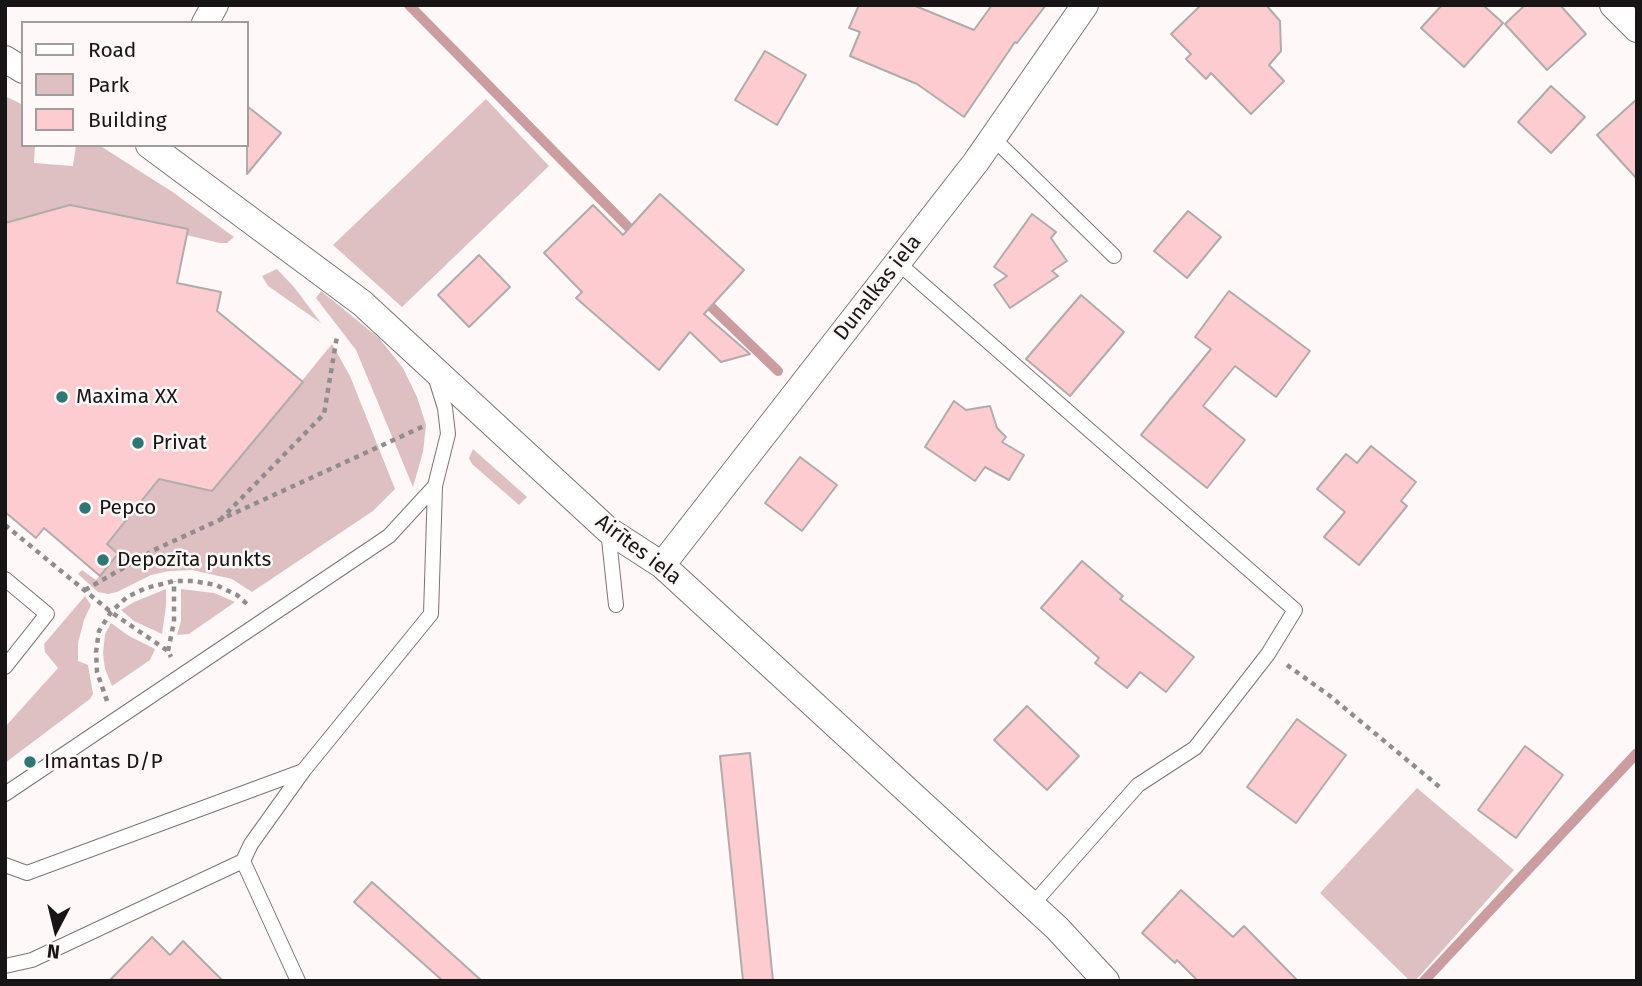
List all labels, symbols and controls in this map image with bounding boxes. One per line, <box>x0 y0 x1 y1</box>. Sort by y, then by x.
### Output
legend <box>21 21 248 147</box>
text: Road <box>88 37 136 63</box>
text: Park <box>88 72 129 98</box>
text: Building <box>88 107 167 133</box>
street label: Dunalkas iela <box>829 230 927 346</box>
place label: Maxima XX <box>76 384 178 410</box>
marker: Maxima XX <box>54 389 70 405</box>
place label: Privat <box>152 430 207 456</box>
marker: Privat <box>130 435 146 451</box>
place label: Pepco <box>99 495 156 521</box>
marker: Pepco <box>77 500 93 516</box>
street label: Airītes iela <box>590 510 686 590</box>
place label: Depozīta punkts <box>117 547 271 573</box>
marker: Depozīta punkts <box>95 552 111 568</box>
place label: Imantas D/P <box>44 749 163 775</box>
marker: Imantas D/P <box>22 754 38 770</box>
north arrow <box>21 895 91 965</box>
text: N <box>46 939 61 964</box>

